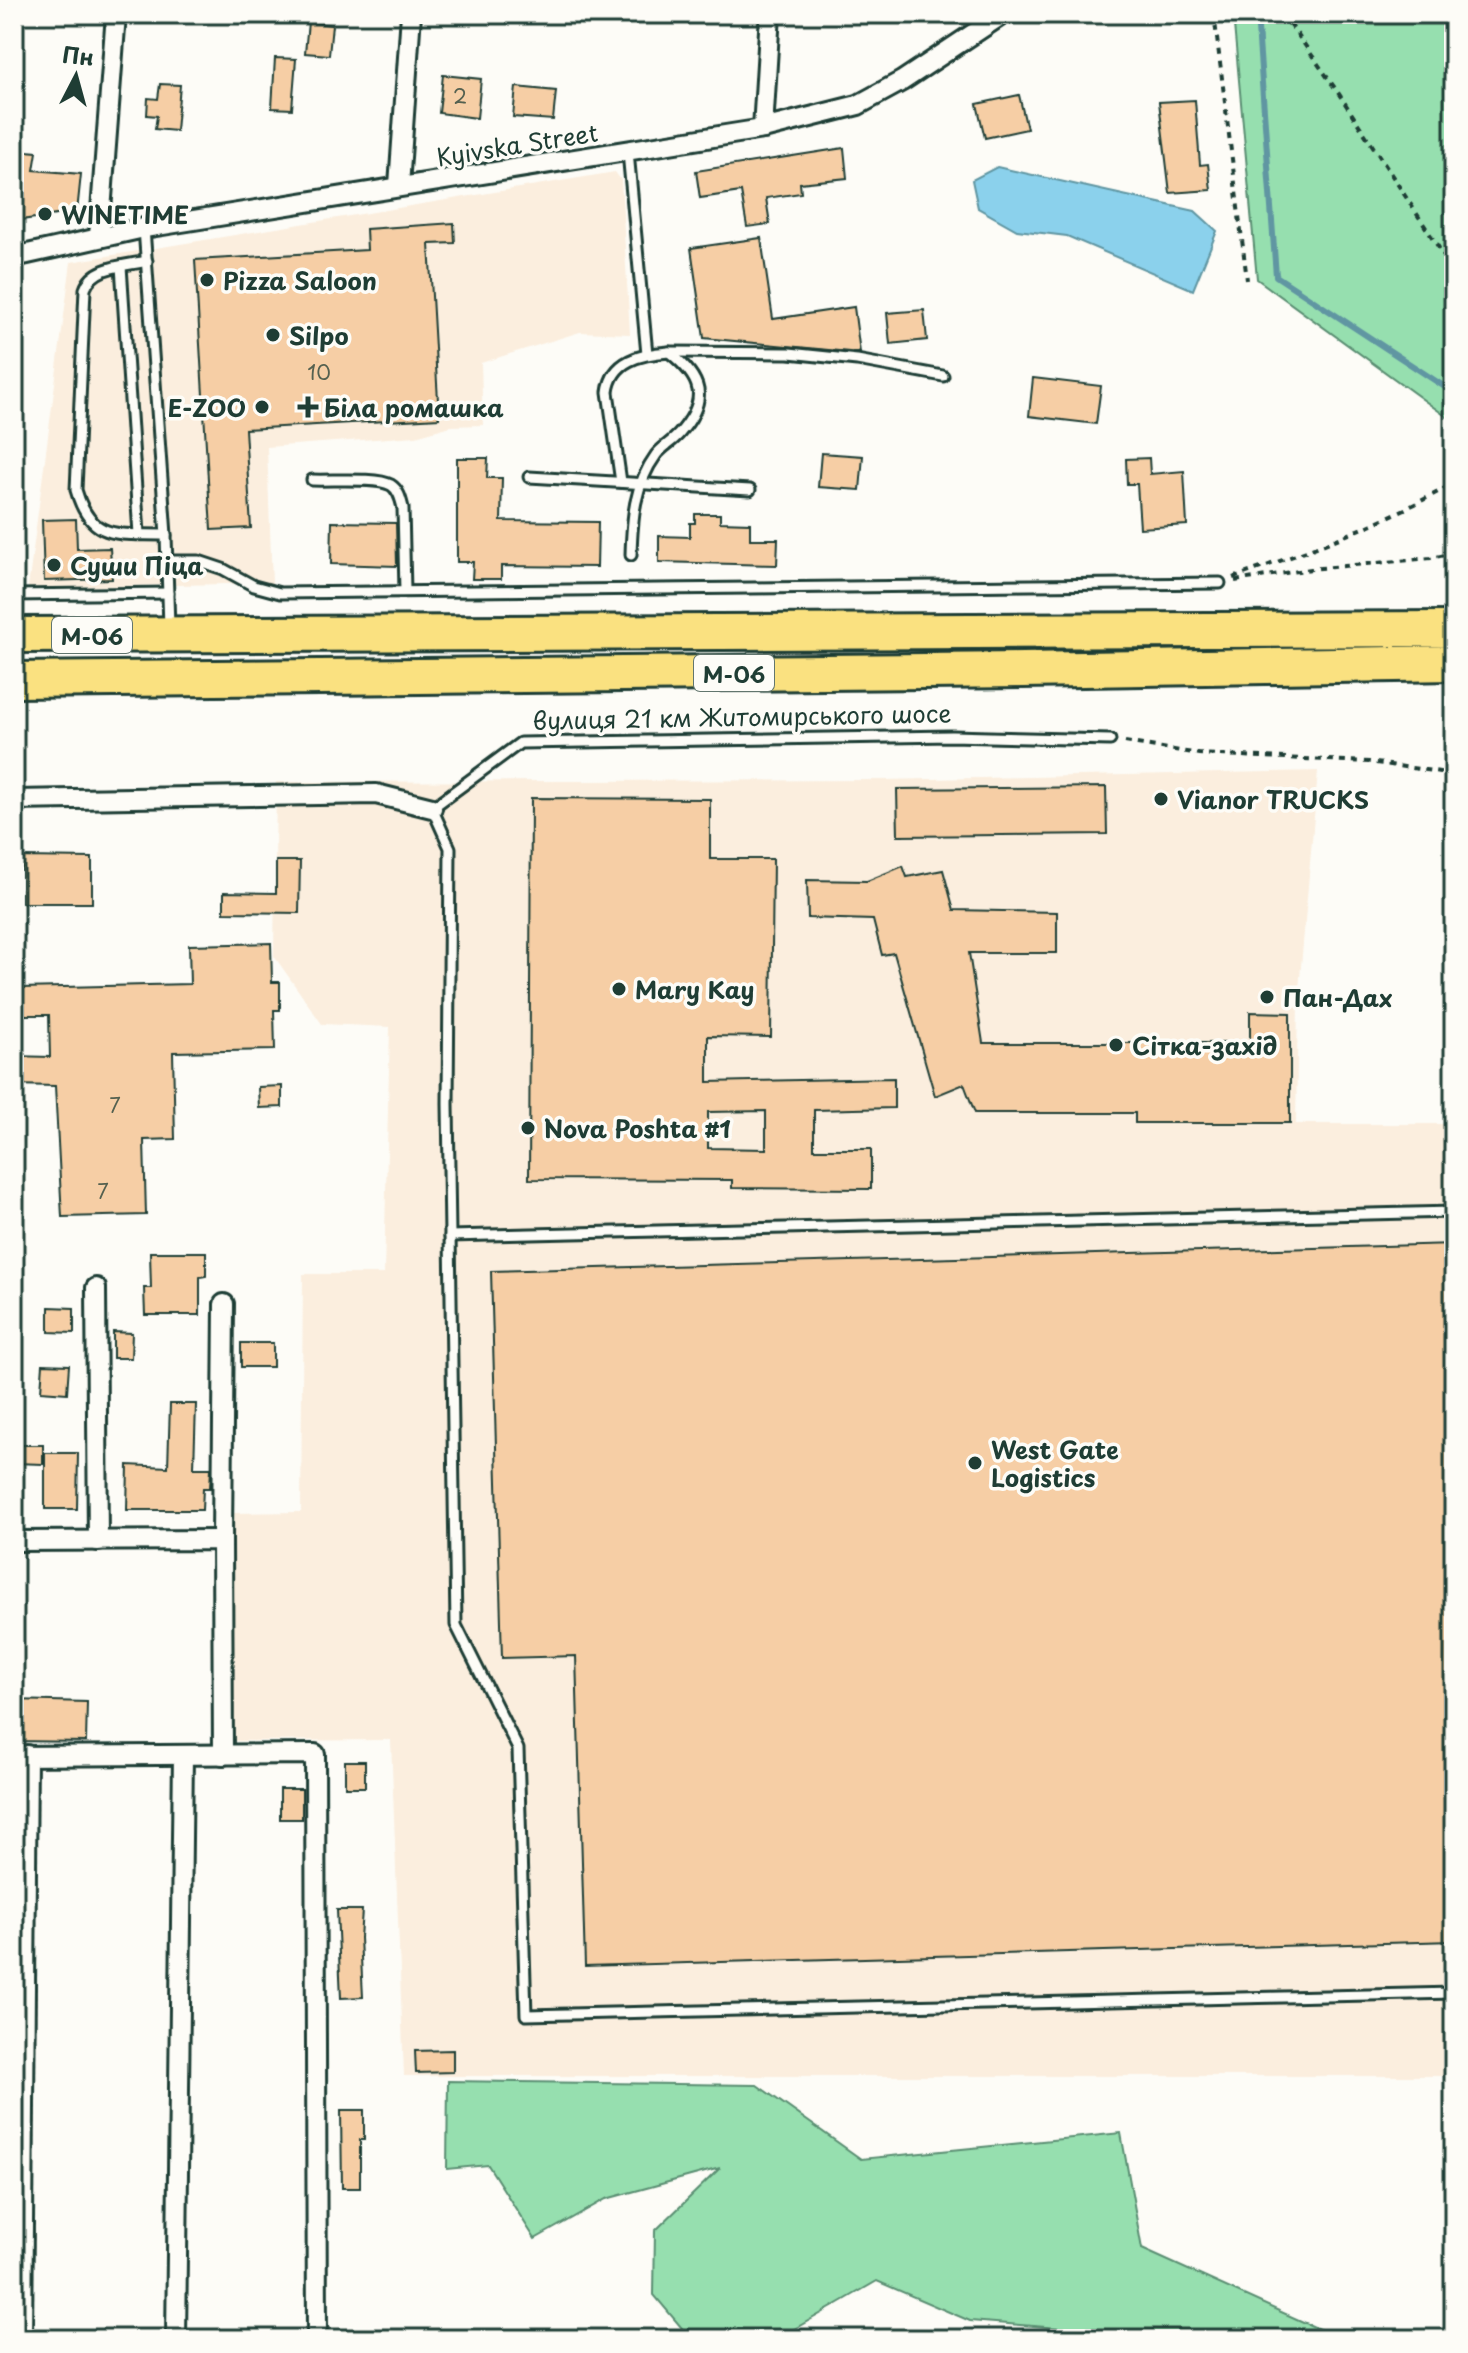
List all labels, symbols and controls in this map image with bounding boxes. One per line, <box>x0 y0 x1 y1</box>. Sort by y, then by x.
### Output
north arrow <box>36 36 116 116</box>
text: Пн <box>61 37 96 73</box>
house number: 2 <box>453 81 467 111</box>
street label: Kyivska Street <box>434 114 600 174</box>
place label: WINETIME <box>61 196 189 232</box>
marker: WINETIME <box>36 205 54 223</box>
place label: Pizza Saloon <box>223 262 377 298</box>
marker: Pizza Saloon <box>198 271 216 289</box>
place label: Silpo <box>289 317 349 353</box>
marker: Silpo <box>264 326 282 344</box>
house number: 10 <box>307 357 331 387</box>
place label: E-ZOO <box>167 389 246 425</box>
place label: Біла ромашка <box>324 389 504 425</box>
marker: E-ZOO <box>253 398 271 416</box>
marker: Біла ромашка <box>299 398 317 416</box>
place label: Суши Піца <box>70 547 204 583</box>
marker: Суши Піца <box>45 556 63 574</box>
road number: М-06 <box>52 617 132 653</box>
road number: М-06 <box>694 655 774 691</box>
street label: вулиця 21 км Житомирського шосе <box>532 694 952 738</box>
place label: Vianor TRUCKS <box>1177 781 1369 817</box>
marker: Vianor TRUCKS <box>1152 790 1170 808</box>
place label: Mary Kay <box>635 971 754 1007</box>
place label: Пан-Дах <box>1283 979 1393 1015</box>
marker: Mary Kay <box>610 980 628 998</box>
marker: Пан-Дах <box>1258 988 1276 1006</box>
place label: Сітка-захід <box>1132 1027 1277 1063</box>
marker: Сітка-захід <box>1107 1036 1125 1054</box>
house number: 7 <box>109 1090 121 1120</box>
place label: Nova Poshta #1 <box>544 1110 731 1146</box>
marker: Nova Poshta #1 <box>519 1119 537 1137</box>
house number: 7 <box>97 1176 109 1206</box>
place label: West Gate Logistics <box>991 1431 1119 1495</box>
marker: West Gate Logistics <box>966 1454 984 1472</box>

